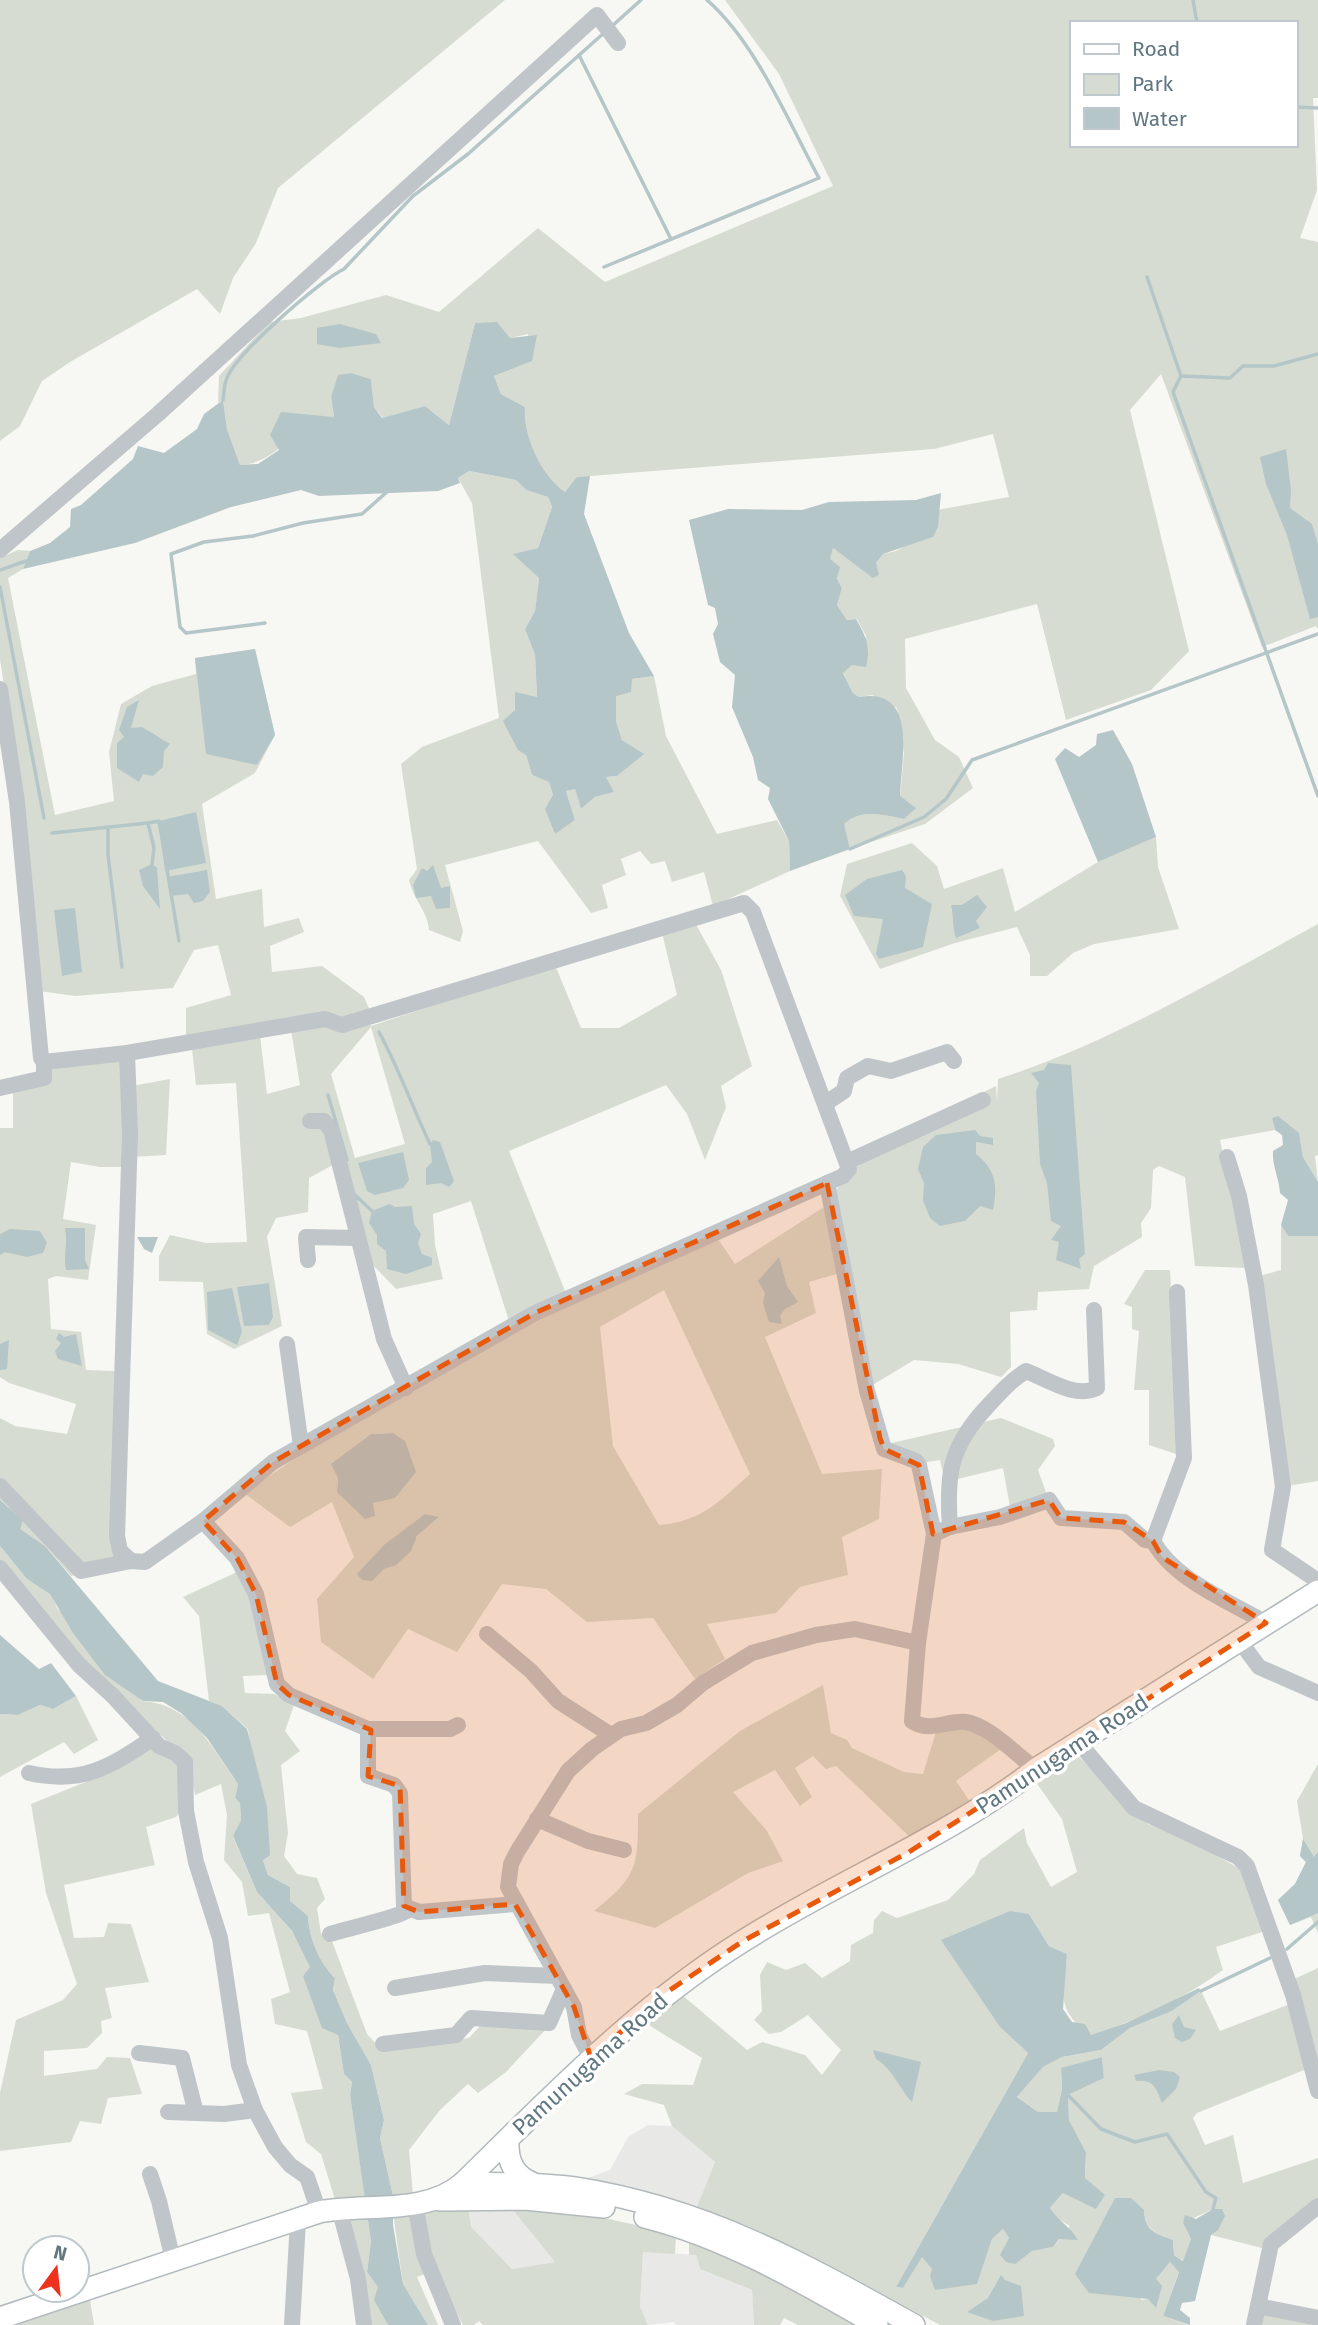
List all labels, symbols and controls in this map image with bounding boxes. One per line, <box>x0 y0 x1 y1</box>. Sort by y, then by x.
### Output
legend <box>1070 21 1297 147</box>
text: Road <box>1132 36 1180 62</box>
text: Park <box>1132 71 1174 97</box>
text: Water <box>1132 106 1187 132</box>
street label: Pamunugama Road <box>971 1688 1153 1820</box>
street label: Pamunugama Road <box>506 1987 674 2141</box>
north arrow <box>21 2234 91 2304</box>
text: N <box>51 2240 69 2266</box>

